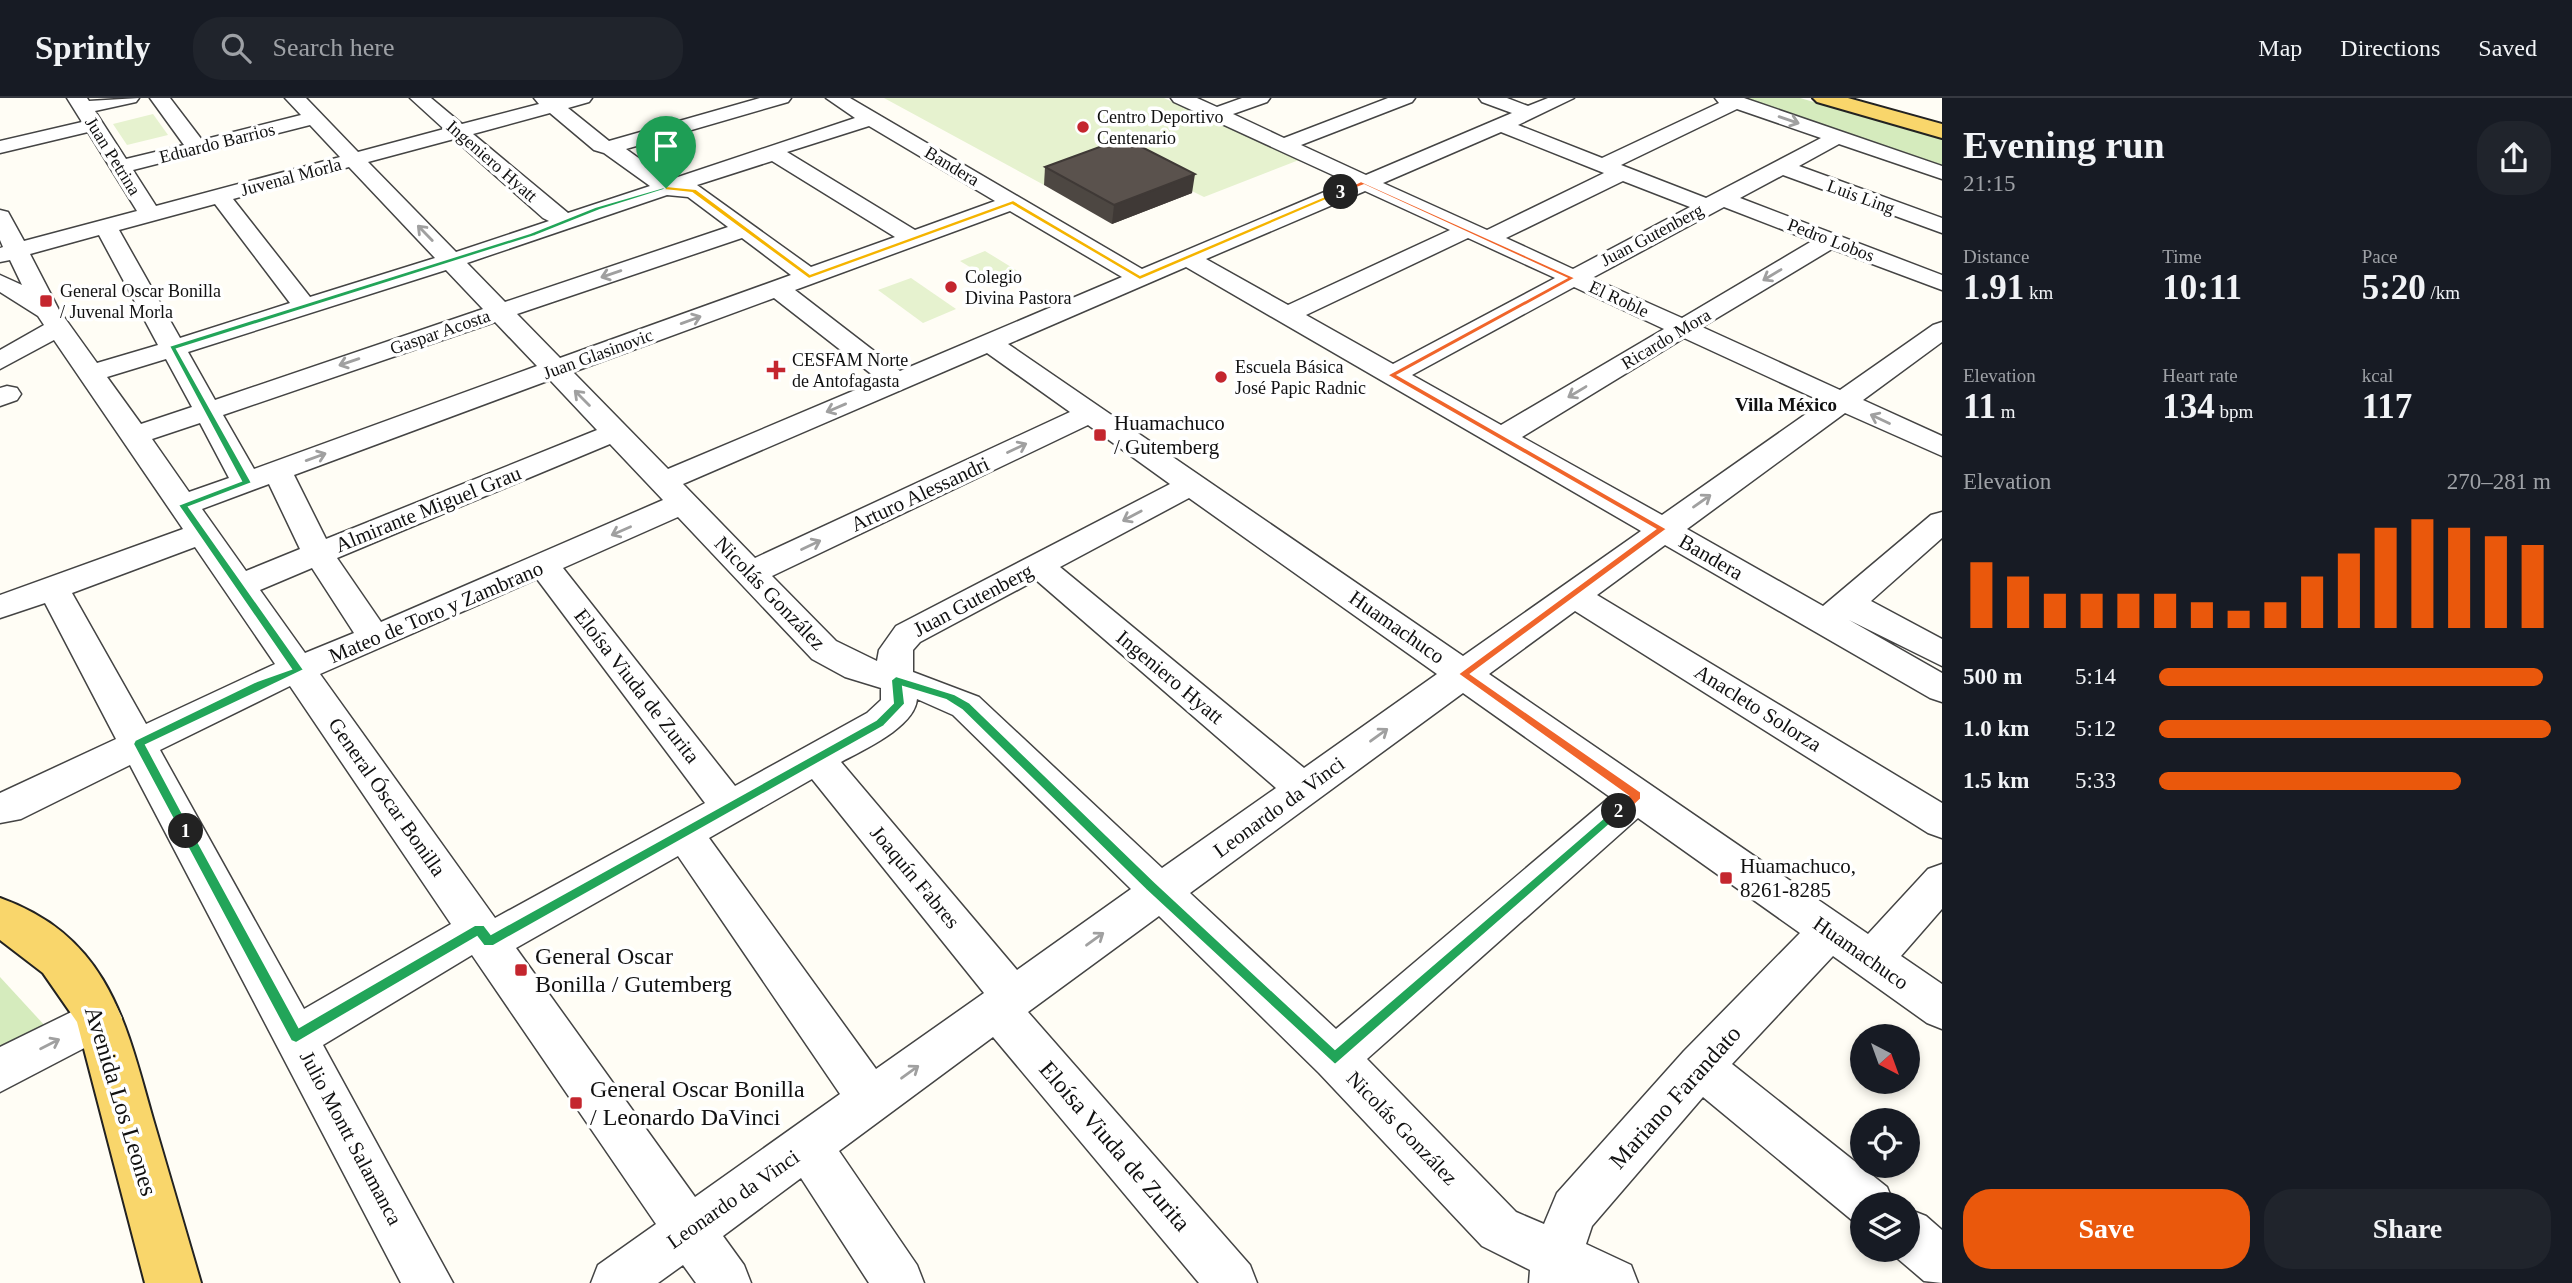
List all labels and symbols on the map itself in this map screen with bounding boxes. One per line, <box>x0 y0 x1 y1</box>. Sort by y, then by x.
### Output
place label: Centro Deportivo Centenario <box>1097 107 1223 148</box>
street label: Juan Petrina <box>81 113 145 199</box>
one-way arrow <box>1778 114 1800 127</box>
street label: Ingeniero Hyatt <box>443 116 541 206</box>
pin <box>636 116 696 188</box>
street label: Eduardo Barrios <box>157 119 277 167</box>
marker: Centro Deportivo Centenario <box>1075 119 1091 135</box>
street label: Bandera <box>921 142 983 190</box>
street label: Juvenal Morla <box>238 154 344 200</box>
pin: 3 <box>1324 174 1358 210</box>
street label: Luis Ling <box>1824 176 1898 218</box>
street label: Juan Gutenberg <box>1597 200 1707 270</box>
street label: Pedro Lobos <box>1785 214 1877 266</box>
one-way arrow <box>417 225 434 242</box>
place label: Colegio Divina Pastora <box>965 267 1071 308</box>
one-way arrow <box>600 268 622 281</box>
one-way arrow <box>1762 269 1782 283</box>
street label: El Roble <box>1586 277 1652 321</box>
marker: Colegio Divina Pastora <box>943 279 959 295</box>
place label: General Oscar Bonilla / Juvenal Morla <box>60 281 221 322</box>
marker: General Oscar Bonilla / Juvenal Morla <box>38 293 54 309</box>
street label: Ricardo Mora <box>1618 305 1714 373</box>
street label: Gaspar Acosta <box>387 306 493 358</box>
one-way arrow <box>680 313 702 325</box>
street label: Juan Glasinovic <box>540 325 656 383</box>
place label: CESFAM Norte de Antofagasta <box>792 350 908 391</box>
one-way arrow <box>338 356 360 369</box>
place label: Escuela Básica José Papic Radnic <box>1235 357 1366 398</box>
marker: CESFAM Norte de Antofagasta <box>766 360 786 380</box>
marker: Escuela Básica José Papic Radnic <box>1213 369 1229 385</box>
one-way arrow <box>1567 385 1587 399</box>
one-way arrow <box>574 389 591 406</box>
district label: Villa México <box>1735 394 1837 415</box>
one-way arrow <box>825 402 847 415</box>
place label: Huamachuco / Gutemberg <box>1114 411 1225 459</box>
one-way arrow <box>1870 412 1891 425</box>
marker: Huamachuco / Gutemberg <box>1092 427 1108 443</box>
one-way arrow <box>1006 441 1027 454</box>
one-way arrow <box>305 450 327 462</box>
street label: Arturo Alessandri <box>847 451 993 537</box>
street label: Almirante Miguel Grau <box>332 461 525 557</box>
one-way arrow <box>1692 494 1711 508</box>
one-way arrow <box>1122 509 1143 523</box>
one-way arrow <box>611 525 632 538</box>
street label: Bandera <box>1675 529 1748 585</box>
street label: Nicolás González <box>710 531 830 655</box>
one-way arrow <box>800 538 821 551</box>
street label: Mateo de Toro y Zambrano <box>325 556 547 668</box>
street label: Juan Gutenberg <box>909 558 1037 642</box>
street label: Huamachuco <box>1345 585 1449 669</box>
street label: Eloísa Viuda de Zurita <box>569 604 705 768</box>
street label: Ingeniero Hyatt <box>1112 625 1229 729</box>
street label: Anacleto Solorza <box>1690 659 1826 757</box>
street label: General Óscar Bonilla <box>323 713 451 881</box>
one-way arrow <box>1369 727 1388 742</box>
street label: Leonardo da Vinci <box>1209 751 1349 863</box>
pin: 2 <box>1602 794 1636 828</box>
pin: 1 <box>168 814 204 848</box>
street label: Joaquín Fabres <box>865 821 965 933</box>
place label: Huamachuco, 8261-8285 <box>1740 854 1856 902</box>
marker: Huamachuco, 8261-8285 <box>1718 870 1734 886</box>
street label: Huamachuco <box>1809 911 1913 995</box>
one-way arrow <box>1085 932 1104 946</box>
place label: General Oscar Bonilla / Gutemberg <box>535 943 732 997</box>
marker: General Oscar Bonilla / Gutemberg <box>513 962 529 978</box>
street label: Avenida Los Leones <box>80 1003 162 1199</box>
street label: Mariano Farandato <box>1604 1020 1746 1174</box>
north arrow <box>1850 1024 1920 1094</box>
one-way arrow <box>39 1037 60 1051</box>
street label: Julio Montt Salamanca <box>295 1047 407 1230</box>
street label: Eloísa Viuda de Zurita <box>1034 1056 1196 1236</box>
one-way arrow <box>900 1064 919 1079</box>
street label: Nicolás González <box>1342 1066 1462 1190</box>
place label: General Oscar Bonilla / Leonardo DaVinci <box>590 1076 805 1130</box>
marker: General Oscar Bonilla / Leonardo DaVinci <box>568 1095 584 1111</box>
street label: Leonardo da Vinci <box>662 1144 804 1254</box>

